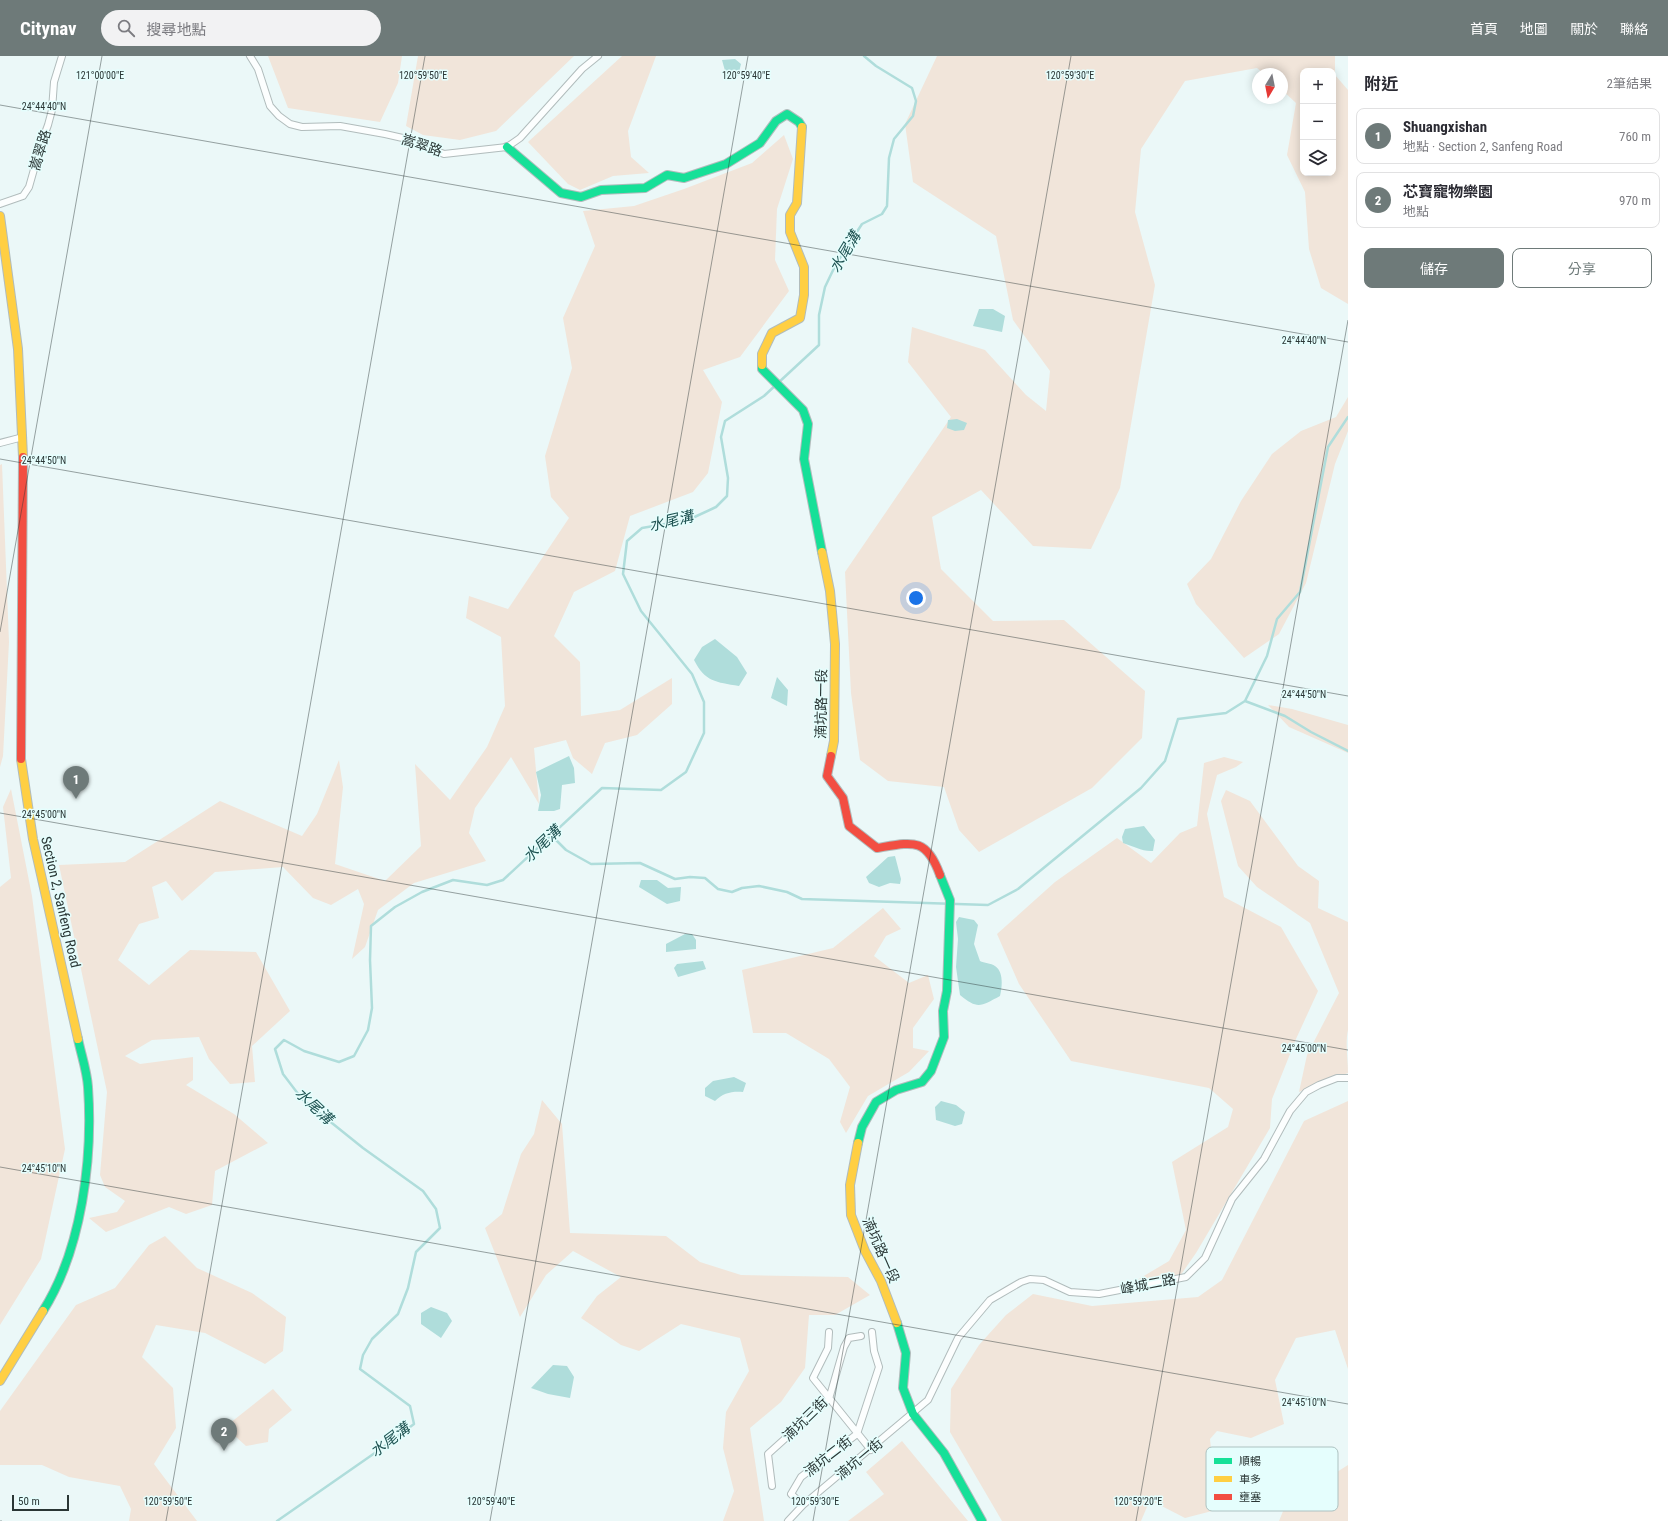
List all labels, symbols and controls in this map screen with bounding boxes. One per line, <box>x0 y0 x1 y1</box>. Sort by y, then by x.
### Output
search box <box>101 10 381 46</box>
text: Citynav <box>20 17 77 40</box>
icon: search <box>115 17 137 39</box>
text: 搜尋地點 <box>147 21 207 39</box>
text: 首頁 <box>1470 21 1498 37</box>
text: 地圖 <box>1520 21 1548 37</box>
text: 關於 <box>1570 21 1598 37</box>
text: 聯絡 <box>1620 21 1648 37</box>
north arrow <box>1252 68 1288 104</box>
map controls <box>1300 68 1336 176</box>
button: + <box>1300 68 1336 104</box>
text: 121°00'00"E <box>76 70 124 81</box>
text: 120°59'50"E <box>399 70 447 81</box>
text: 120°59'40"E <box>722 70 770 81</box>
text: 120°59'30"E <box>1046 70 1094 81</box>
text: 附近 <box>1364 74 1398 94</box>
text: 2筆結果 <box>1607 76 1652 91</box>
text: 24°44'40"N <box>22 101 66 112</box>
button: − <box>1300 104 1336 140</box>
text: Shuangxishan <box>1403 118 1487 136</box>
street label: 嵩翠路 <box>26 128 54 172</box>
text: 1 <box>1375 129 1381 144</box>
text: 760 m <box>1619 129 1651 144</box>
street label: 嵩翠路 <box>400 131 444 159</box>
text: 地點 · Section 2, Sanfeng Road <box>1403 139 1563 154</box>
button: layers <box>1300 140 1336 176</box>
text: 芯寶寵物樂園 <box>1403 183 1493 201</box>
text: 2 <box>1375 193 1381 208</box>
text: 970 m <box>1619 193 1651 208</box>
text: 地點 <box>1403 204 1429 219</box>
water label: 水尾溝 <box>826 226 865 276</box>
button: 儲存 <box>1364 248 1504 288</box>
button: 分享 <box>1512 248 1652 288</box>
text: 24°44'40"N <box>1282 335 1326 346</box>
text: 24°44'50"N <box>22 455 66 466</box>
water label: 水尾溝 <box>647 507 697 535</box>
your location <box>906 588 926 608</box>
street label: 湳坑路一段 <box>812 669 830 739</box>
text: 24°44'50"N <box>1282 689 1326 700</box>
pin: 1 <box>63 766 89 799</box>
text: 24°45'00"N <box>22 809 66 820</box>
water label: 水尾溝 <box>519 821 566 866</box>
street label: Section 2, Sanfeng Road <box>38 835 84 969</box>
text: 24°45'00"N <box>1282 1043 1326 1054</box>
water label: 水尾溝 <box>291 1084 338 1129</box>
text: 24°45'10"N <box>22 1163 66 1174</box>
street label: 湳坑路一段 <box>859 1215 903 1285</box>
street label: 峰城二路 <box>1119 1271 1177 1297</box>
street label: 湳坑三街 <box>779 1394 831 1444</box>
text: 24°45'10"N <box>1282 1397 1326 1408</box>
pin: 2 <box>211 1418 237 1451</box>
water label: 水尾溝 <box>367 1418 415 1461</box>
street label: 湳坑二街 <box>801 1432 855 1480</box>
street label: 湳坑一街 <box>832 1435 886 1483</box>
legend <box>1206 1447 1338 1511</box>
text: 順暢 <box>1239 1455 1261 1468</box>
text: 車多 <box>1239 1473 1261 1486</box>
text: 壅塞 <box>1239 1491 1261 1504</box>
scale bar <box>12 1493 69 1512</box>
text: 50 m <box>18 1495 40 1508</box>
text: 120°59'50"E <box>144 1496 192 1507</box>
text: 120°59'40"E <box>467 1496 515 1507</box>
text: 120°59'30"E <box>791 1496 839 1507</box>
text: 120°59'20"E <box>1114 1496 1162 1507</box>

